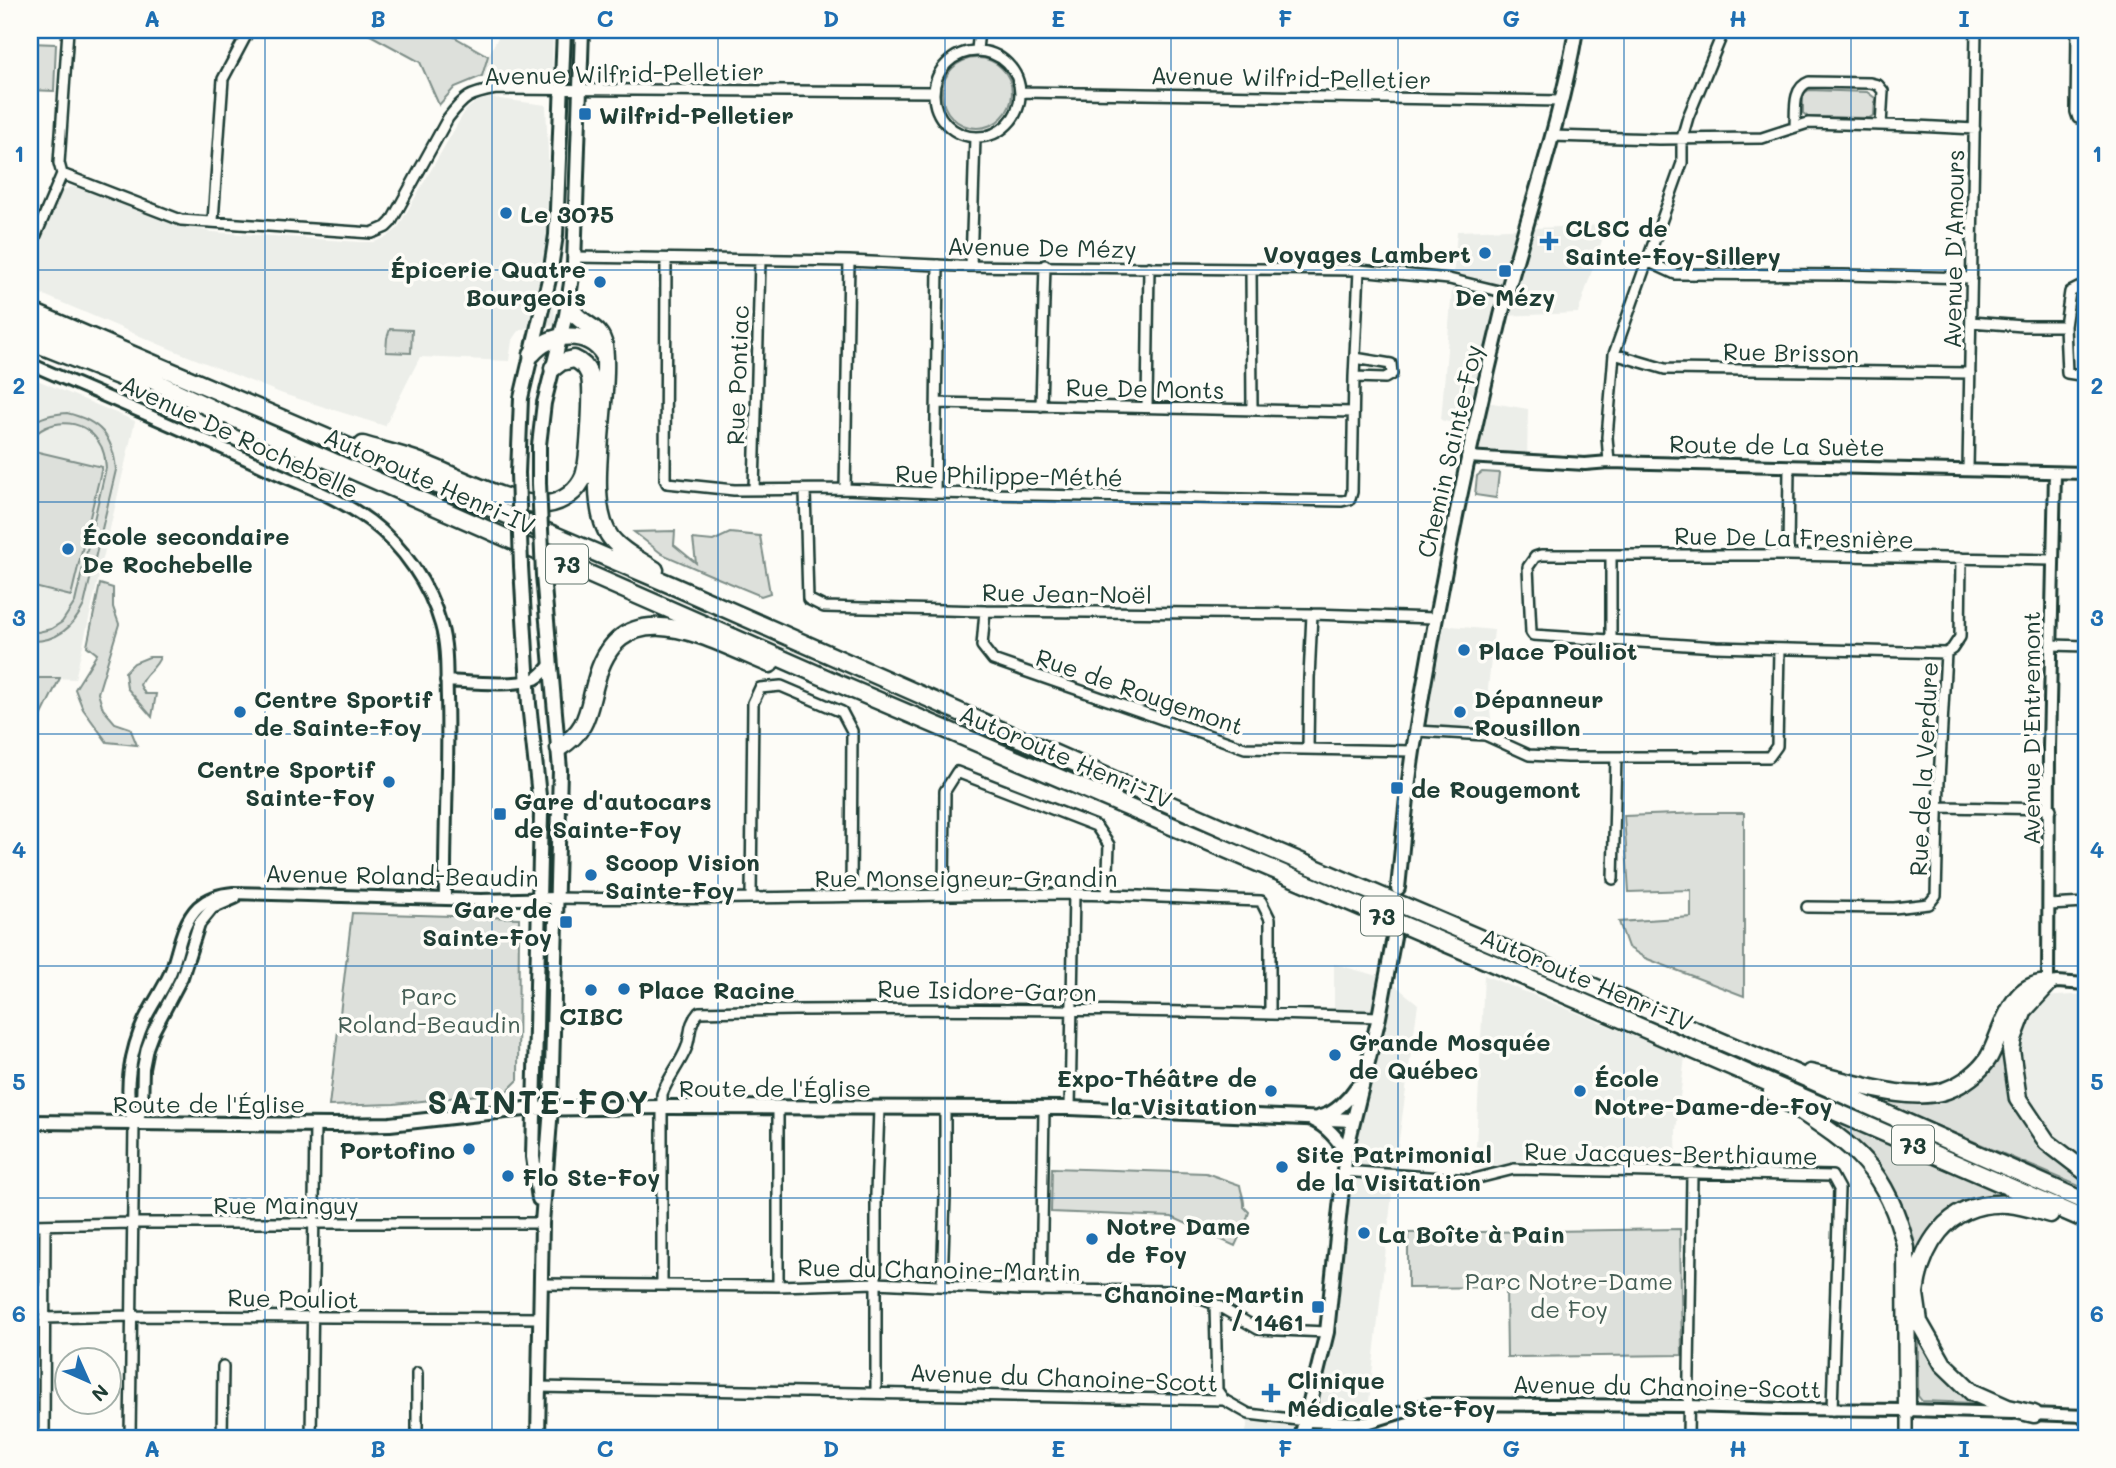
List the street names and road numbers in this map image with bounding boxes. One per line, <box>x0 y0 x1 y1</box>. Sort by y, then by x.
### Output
street label: Avenue Wilfrid-Pelletier <box>484 55 764 91</box>
street label: Avenue Wilfrid-Pelletier <box>1151 59 1431 95</box>
street label: Avenue D'Amours <box>1936 149 1970 349</box>
street label: Avenue De Mézy <box>947 230 1137 264</box>
street label: Rue Pontiac <box>719 304 755 446</box>
street label: Rue Brisson <box>1723 335 1859 369</box>
street label: Chemin Sainte-Foy <box>1409 341 1489 561</box>
street label: Avenue De Rochebelle <box>116 367 364 505</box>
street label: Rue De Monts <box>1065 371 1225 405</box>
street label: Autoroute Henri-IV <box>320 420 540 540</box>
street label: Route de La Suète <box>1669 428 1885 462</box>
street label: Rue Philippe-Méthé <box>895 458 1123 492</box>
street label: Rue De La Fresnière <box>1674 519 1914 555</box>
road number: 73 <box>546 544 588 584</box>
street label: Rue Jean-Noël <box>982 576 1152 610</box>
street label: Avenue D'Entremont <box>2015 611 2046 845</box>
street label: Rue de Rougemont <box>1032 641 1248 741</box>
street label: Rue de la Verdure <box>1902 661 1944 877</box>
street label: Autoroute Henri-IV <box>955 697 1177 815</box>
street label: Avenue Roland-Beaudin <box>265 857 539 893</box>
street label: Rue Monseigneur-Grandin <box>815 862 1117 893</box>
road number: 73 <box>1361 897 1403 936</box>
street label: Autoroute Henri-IV <box>1476 920 1698 1038</box>
street label: Rue Isidore-Garon <box>877 973 1097 1007</box>
street label: Route de l'Église <box>679 1072 871 1103</box>
street label: Route de l'Église <box>113 1088 305 1119</box>
road number: 73 <box>1892 1126 1934 1164</box>
street label: Rue Jacques-Berthiaume <box>1524 1135 1818 1171</box>
street label: Rue Mainguy <box>213 1189 359 1220</box>
street label: Rue du Chanoine-Martin <box>797 1251 1081 1287</box>
street label: Rue Pouliot <box>227 1281 359 1315</box>
street label: Avenue du Chanoine-Scott <box>909 1356 1219 1398</box>
street label: Avenue du Chanoine-Scott <box>1513 1368 1821 1404</box>

